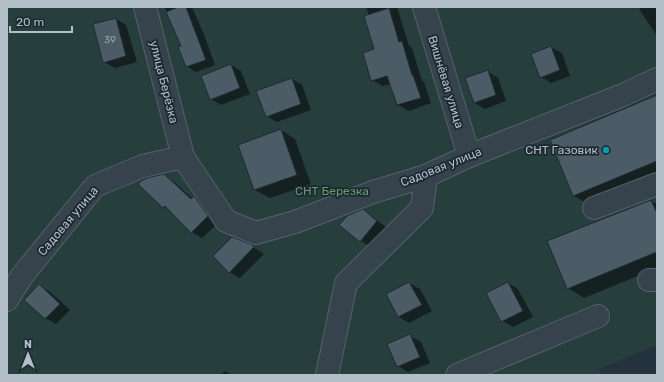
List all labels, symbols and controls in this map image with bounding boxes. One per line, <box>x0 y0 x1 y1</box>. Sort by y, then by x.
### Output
scale bar <box>10 8 72 34</box>
text: 20 m <box>16 15 44 29</box>
house number: 39 <box>104 34 116 46</box>
street label: Вишнёвая улица <box>425 34 467 130</box>
street label: улица Берёзка <box>147 39 181 125</box>
place label: СНТ Газовик <box>525 143 599 157</box>
street label: Садовая улица <box>398 144 484 190</box>
marker: СНТ Газовик <box>601 145 611 155</box>
street label: Садовая улица <box>35 184 101 258</box>
park label: СНТ Березка <box>295 184 369 198</box>
north arrow <box>8 334 48 374</box>
text: N <box>24 338 32 351</box>

